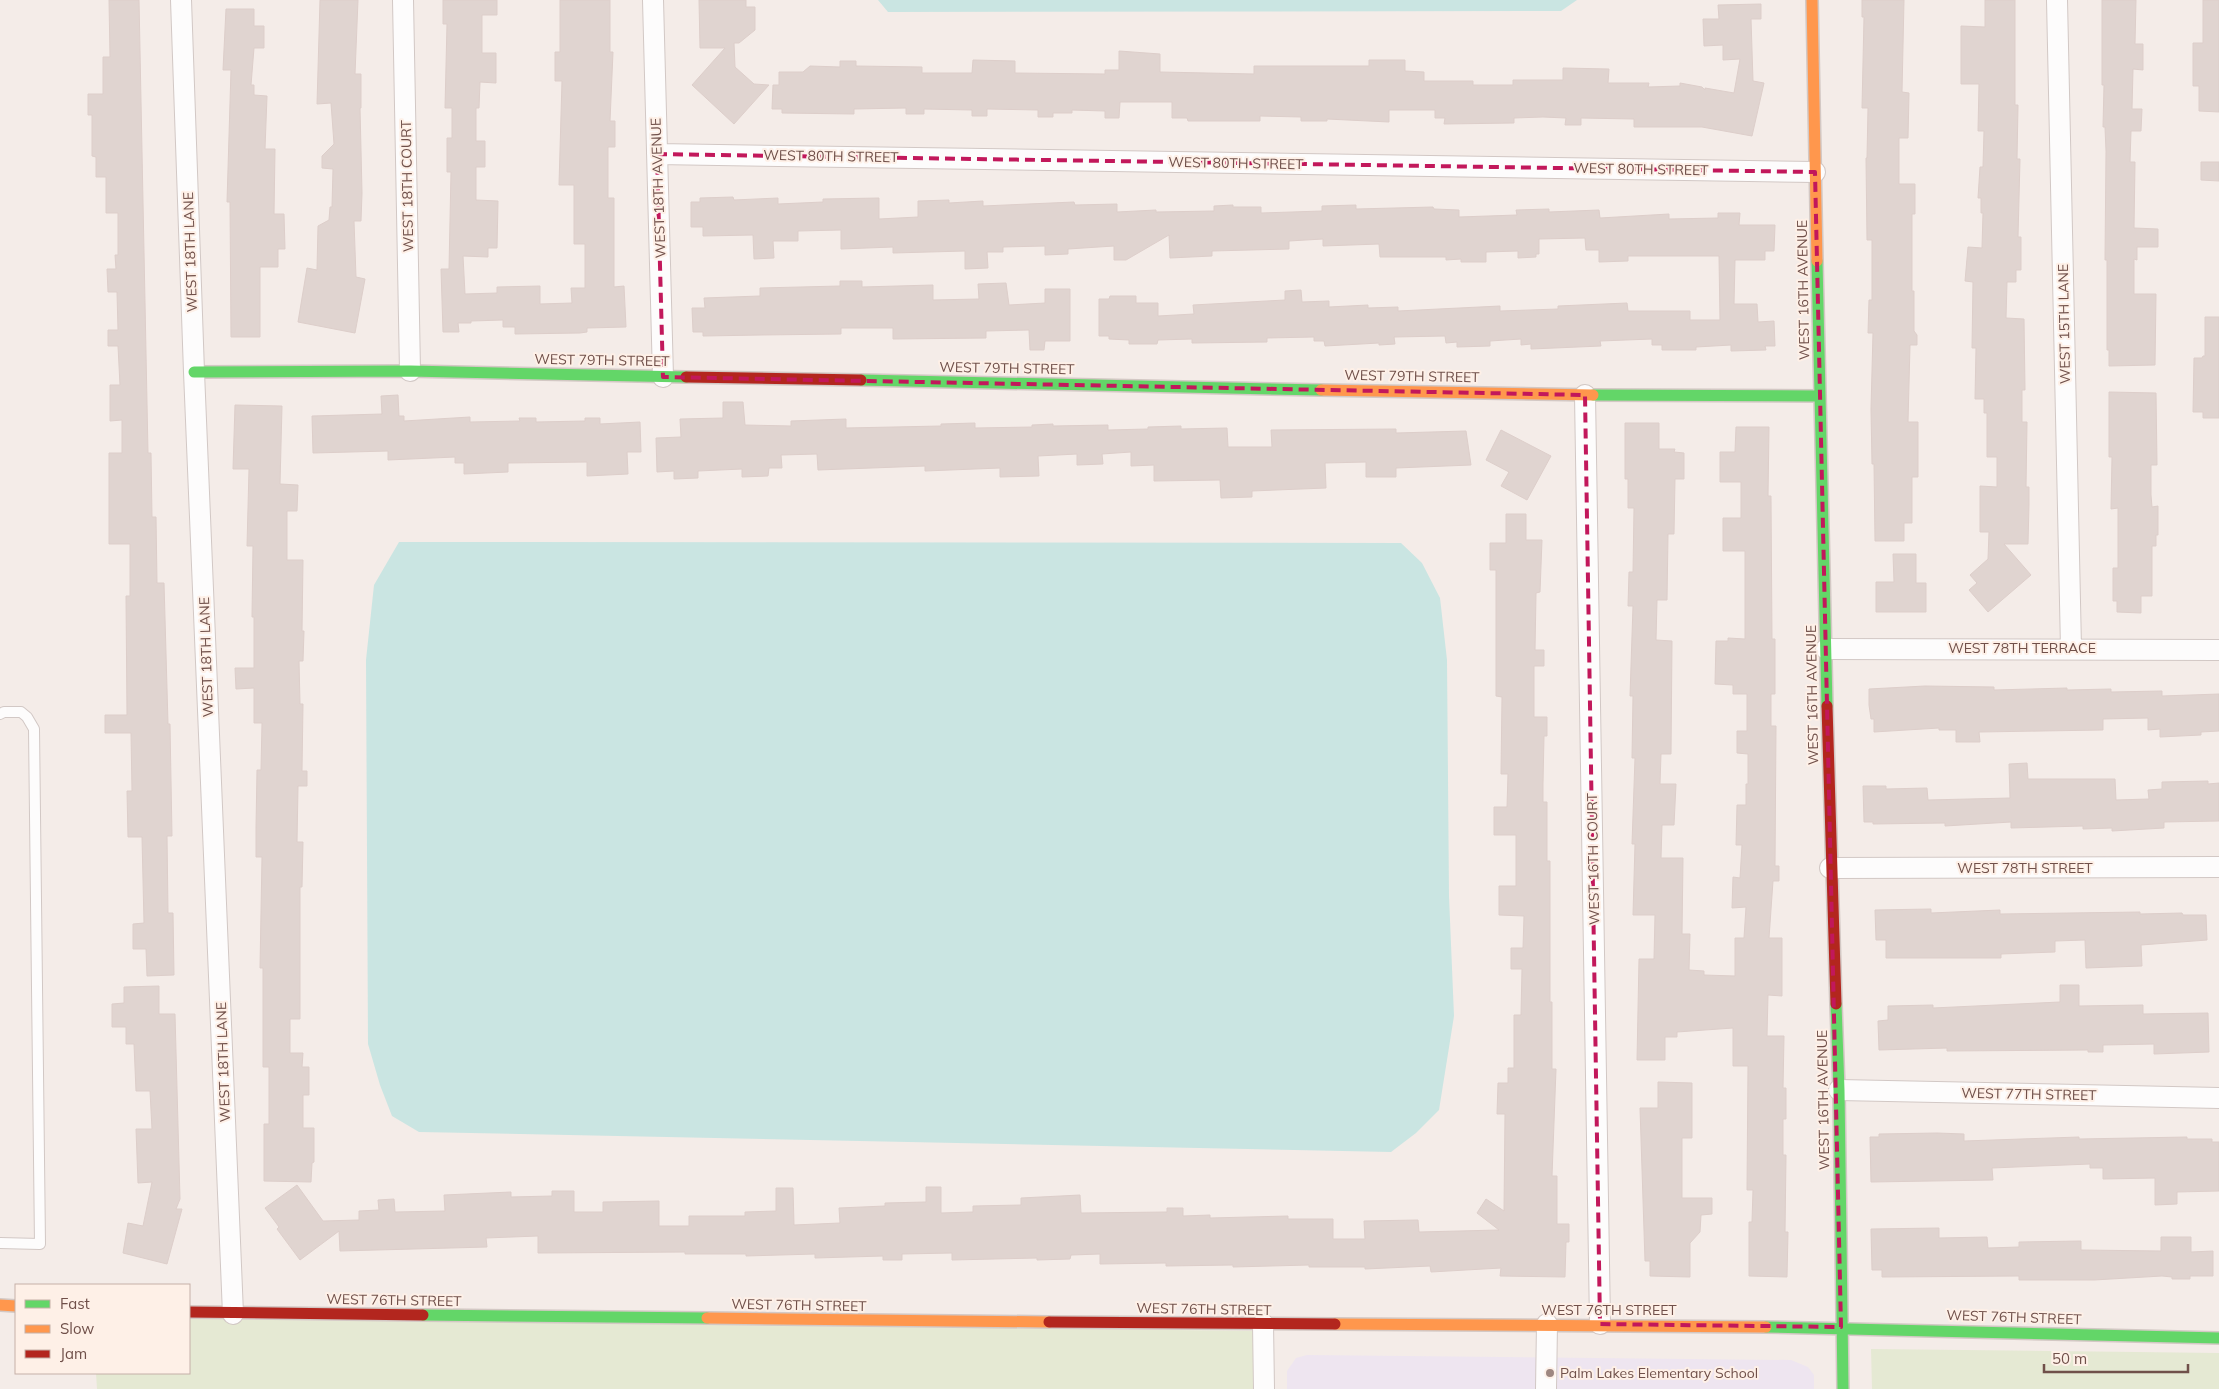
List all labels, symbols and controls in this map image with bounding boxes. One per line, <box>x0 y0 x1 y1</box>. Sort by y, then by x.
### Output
street label: WEST 18TH AVENUE <box>647 118 669 258</box>
street label: WEST 18TH COURT <box>397 119 417 252</box>
street label: WEST 80TH STREET <box>763 146 899 166</box>
street label: WEST 80TH STREET <box>1168 153 1304 173</box>
street label: WEST 80TH STREET <box>1573 159 1709 179</box>
street label: WEST 18TH LANE <box>179 192 201 312</box>
street label: WEST 16TH AVENUE <box>1793 220 1813 360</box>
street label: WEST 15TH LANE <box>2054 264 2074 384</box>
street label: WEST 79TH STREET <box>534 350 670 370</box>
street label: WEST 79TH STREET <box>939 358 1075 378</box>
street label: WEST 79TH STREET <box>1344 366 1480 386</box>
street label: WEST 18TH LANE <box>195 597 217 717</box>
street label: WEST 16TH AVENUE <box>1802 625 1822 765</box>
street label: WEST 78TH TERRACE <box>1948 639 2096 657</box>
street label: WEST 16TH COURT <box>1583 792 1603 925</box>
street label: WEST 78TH STREET <box>1957 859 2093 877</box>
street label: WEST 18TH LANE <box>212 1002 234 1122</box>
street label: WEST 16TH AVENUE <box>1813 1030 1833 1170</box>
street label: WEST 77TH STREET <box>1961 1084 2097 1104</box>
legend <box>15 1284 190 1374</box>
street label: WEST 76TH STREET <box>326 1290 462 1310</box>
text: Fast <box>60 1294 90 1313</box>
street label: WEST 76TH STREET <box>731 1295 867 1315</box>
street label: WEST 76TH STREET <box>1136 1299 1272 1319</box>
street label: WEST 76TH STREET <box>1541 1301 1677 1319</box>
street label: WEST 76TH STREET <box>1946 1306 2082 1328</box>
text: Slow <box>60 1319 94 1338</box>
scale bar <box>2044 1342 2188 1374</box>
text: Jam <box>60 1344 87 1363</box>
text: 50 m <box>2052 1349 2087 1368</box>
place label: Palm Lakes Elementary School <box>1560 1364 1758 1382</box>
marker: Palm Lakes Elementary School <box>1544 1367 1556 1379</box>

